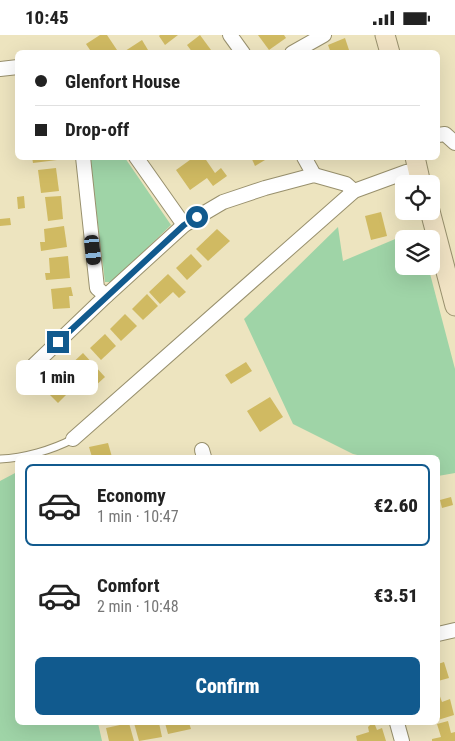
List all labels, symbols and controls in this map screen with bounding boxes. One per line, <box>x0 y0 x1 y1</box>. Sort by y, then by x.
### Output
text: 10:45 <box>25 6 69 29</box>
text: Glenfort House <box>65 70 180 93</box>
text: Drop-off <box>65 118 129 141</box>
map controls <box>395 175 440 275</box>
button: locate <box>395 175 440 220</box>
route start <box>186 206 208 228</box>
button: layers <box>395 230 440 275</box>
car <box>83 234 102 266</box>
route end <box>47 331 69 353</box>
callout: 1 min <box>17 359 99 395</box>
text: 1 min <box>39 368 75 387</box>
icon: car <box>37 483 82 528</box>
text: Economy <box>97 484 166 507</box>
text: €2.60 <box>374 494 418 517</box>
text: 1 min · 10:47 <box>97 507 179 526</box>
icon: car <box>37 573 82 618</box>
text: Comfort <box>97 574 160 597</box>
text: €3.51 <box>374 584 418 607</box>
text: 2 min · 10:48 <box>97 597 179 616</box>
button: Confirm <box>35 657 420 715</box>

